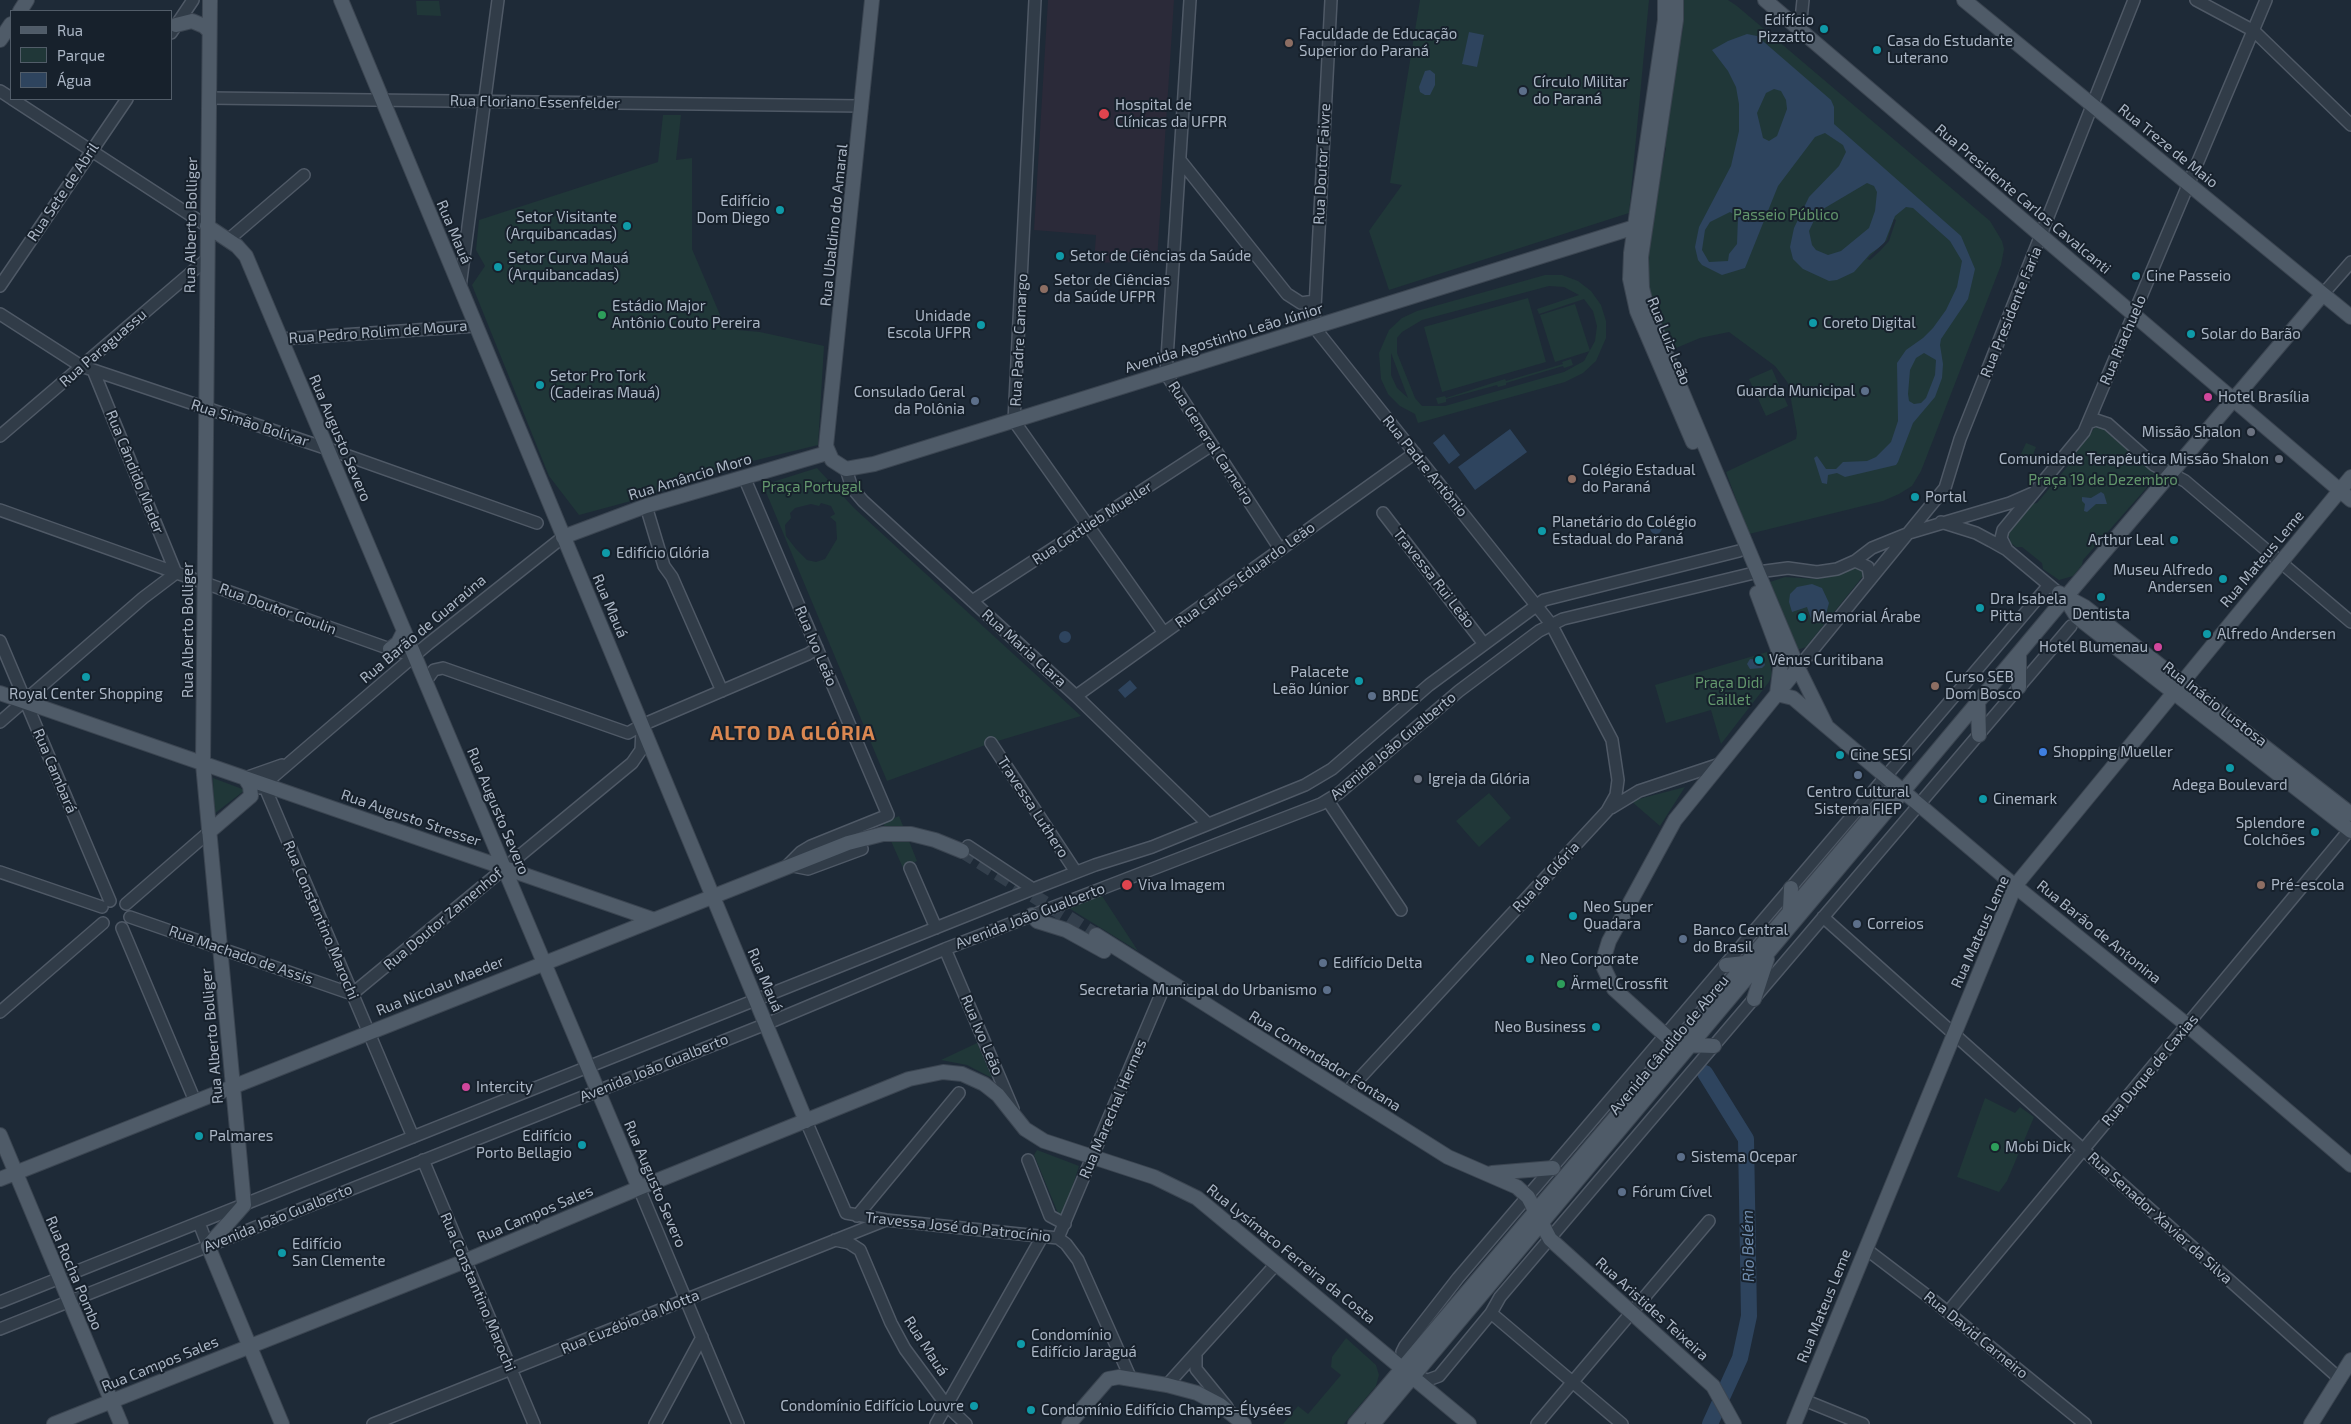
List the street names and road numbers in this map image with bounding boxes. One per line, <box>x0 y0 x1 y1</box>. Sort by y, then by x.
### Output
street label: Rua Floriano Essenfelder <box>450 92 620 112</box>
street label: Rua Treze de Maio <box>2114 100 2222 192</box>
street label: Rua Doutor Faivre <box>1310 103 1334 225</box>
street label: Rua Presidente Carlos Cavalcanti <box>1932 120 2114 278</box>
street label: Rua Sete de Abril <box>23 139 103 245</box>
street label: Rua Ubaldino do Amaral <box>817 143 851 307</box>
street label: Rua Alberto Bolliger <box>181 157 201 293</box>
street label: Rua Mauá <box>433 197 475 267</box>
street label: Rua Presidente Faria <box>1976 244 2046 380</box>
street label: Rua Padre Camargo <box>1007 273 1031 407</box>
street label: Rua Riachuelo <box>2096 292 2150 388</box>
street label: Rua Luiz Leão <box>1643 295 1695 387</box>
street label: Avenida Agostinho Leão Júnior <box>1123 299 1325 377</box>
street label: Rua Paraguassu <box>56 305 150 391</box>
street label: Rua Pedro Rolim de Moura <box>288 317 468 347</box>
street label: Rua Augusto Severo <box>305 372 375 504</box>
street label: Rua General Carneiro <box>1164 378 1258 508</box>
street label: Rua Simão Bolívar <box>189 395 311 451</box>
street label: Rua Cândido Mader <box>102 408 168 536</box>
street label: Rua Padre Antônio <box>1379 412 1471 520</box>
street label: Rua Amâncio Moro <box>626 450 754 504</box>
street label: Rua Gottlieb Mueller <box>1029 477 1155 569</box>
street label: Rua Mateus Leme <box>2216 507 2308 611</box>
street label: Rua Carlos Eduardo Leão <box>1171 518 1319 632</box>
street label: Travessa Rui Leão <box>1389 525 1479 631</box>
street label: Rua Alberto Bolliger <box>179 562 197 698</box>
street label: Rua Barão de Guaraúna <box>356 571 490 687</box>
street label: Rua Mauá <box>589 571 631 641</box>
street label: Rua Doutor Goulin <box>217 579 339 639</box>
street label: Rua Ivo Leão <box>791 603 841 689</box>
street label: Rua Maria Clara <box>978 605 1070 691</box>
street label: Rua Inácio Lustosa <box>2159 658 2271 750</box>
street label: Avenida João Gualberto <box>1326 688 1460 804</box>
street label: Rua Cambará <box>29 726 81 816</box>
street label: Rua Augusto Severo <box>463 745 533 877</box>
street label: Travessa Luthero <box>993 753 1073 861</box>
street label: Rua Augusto Stresser <box>339 786 483 850</box>
street label: Rua Constantino Marochi <box>279 838 363 1002</box>
street label: Rua da Glória <box>1509 838 1583 916</box>
street label: Rua Doutor Zamenhof <box>380 864 506 974</box>
street label: Rua Mateus Leme <box>1947 873 2013 991</box>
street label: Rua Barão de Antonina <box>2033 876 2165 988</box>
street label: Avenida João Gualberto <box>953 879 1107 953</box>
street label: Rua Machado de Assis <box>166 922 316 988</box>
street label: Rua Mauá <box>744 945 786 1015</box>
street label: Rua Nicolau Maeder <box>374 952 506 1020</box>
street label: Rua Alberto Bolliger <box>197 967 227 1105</box>
street label: Avenida Cândido de Abreu <box>1605 972 1733 1118</box>
street label: Rua Ivo Leão <box>957 992 1007 1078</box>
street label: Rua Comendador Fontana <box>1246 1007 1404 1115</box>
street label: Rua Duque de Caxias <box>2098 1010 2202 1130</box>
street label: Avenida João Gualberto <box>577 1030 731 1106</box>
street label: Rua Marechal Hermes <box>1075 1037 1151 1181</box>
street label: Rua Augusto Severo <box>620 1118 690 1250</box>
street label: Rua Senador Xavier da Silva <box>2084 1148 2236 1288</box>
street label: Avenida João Gualberto <box>201 1180 355 1256</box>
street label: Rua Lysímaco Ferreira da Costa <box>1203 1180 1379 1328</box>
street label: Rua Campos Sales <box>474 1181 596 1247</box>
street label: Travessa José do Patrocínio <box>864 1208 1052 1246</box>
street label: Rua Constantino Marochi <box>436 1210 520 1374</box>
street label: Rua Rocha Pombo <box>42 1213 106 1333</box>
street label: Rua Mateus Leme <box>1793 1247 1855 1365</box>
street label: Rua Aristides Teixeira <box>1592 1254 1712 1364</box>
street label: Rua Euzébio da Motta <box>558 1286 702 1358</box>
street label: Rua David Carneiro <box>1920 1287 2032 1383</box>
street label: Rua Mauá <box>900 1313 952 1379</box>
street label: Rua Campos Sales <box>99 1332 221 1396</box>

